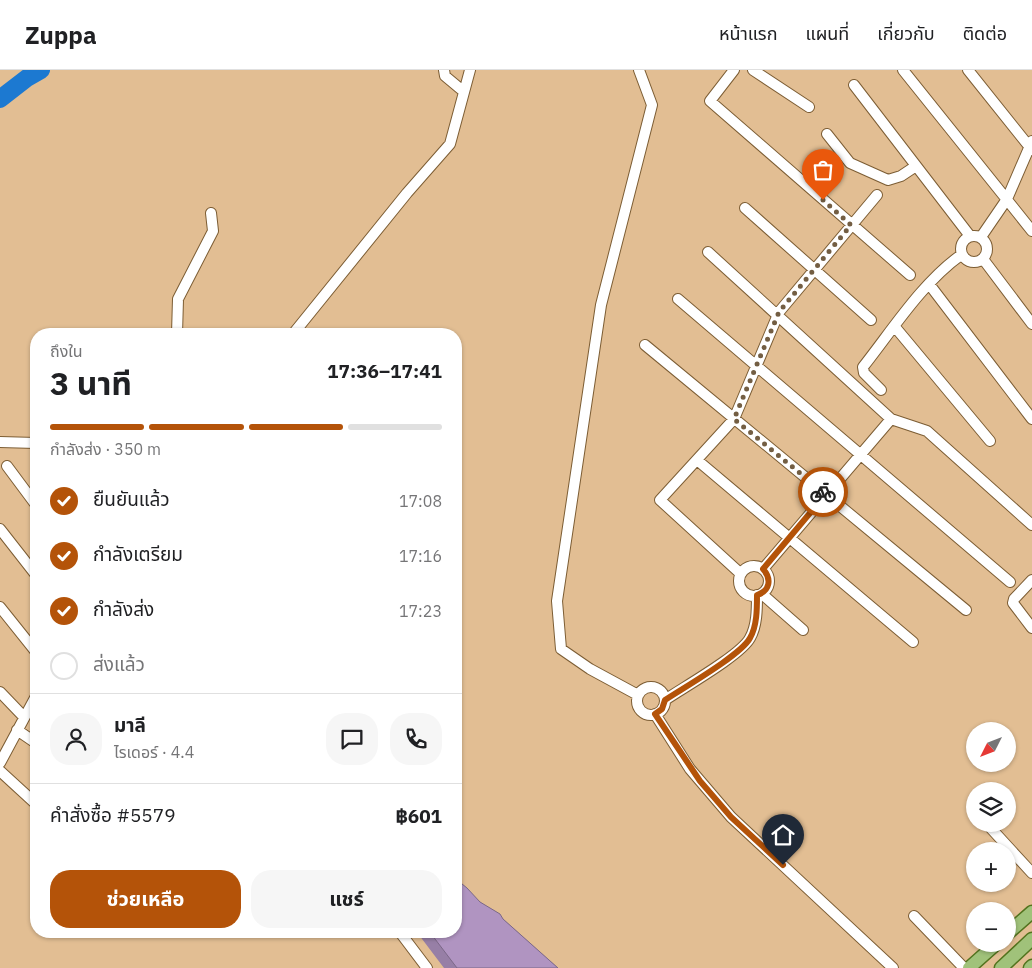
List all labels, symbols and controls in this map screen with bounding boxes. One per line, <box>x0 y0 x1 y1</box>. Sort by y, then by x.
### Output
text: Zuppa <box>25 19 97 51</box>
text: หน้าแรก <box>719 22 777 45</box>
text: แผนที่ <box>805 22 849 45</box>
text: เกี่ยวกับ <box>877 22 935 45</box>
text: ติดต่อ <box>963 22 1007 45</box>
pin <box>802 149 844 200</box>
icon: bag <box>809 156 837 184</box>
text: ถึงใน <box>50 341 83 361</box>
text: 17:36–17:41 <box>327 359 442 383</box>
text: 3 นาที <box>50 362 132 404</box>
text: กำลังส่ง · 350 m <box>50 439 161 459</box>
courier <box>798 467 848 517</box>
icon: bike <box>809 478 837 506</box>
icon: check <box>50 487 78 515</box>
text: ยืนยันแล้ว <box>93 487 170 511</box>
text: 17:08 <box>399 491 442 511</box>
icon: check <box>50 542 78 570</box>
text: กำลังเตรียม <box>93 542 183 566</box>
text: 17:16 <box>399 546 442 566</box>
icon: check <box>50 597 78 625</box>
text: กำลังส่ง <box>93 597 154 621</box>
text: 17:23 <box>399 601 442 621</box>
text: ส่งแล้ว <box>93 652 145 676</box>
button: person <box>50 713 102 765</box>
text: มาลี <box>114 713 146 737</box>
button: chat <box>326 713 378 765</box>
button: phone <box>390 713 442 765</box>
north arrow <box>966 722 1016 772</box>
map controls <box>966 722 1016 952</box>
text: ไรเดอร์ · 4.4 <box>114 742 194 762</box>
button: layers <box>966 782 1016 832</box>
text: คำสั่งซื้อ #5579 <box>50 803 176 827</box>
text: ฿601 <box>395 804 442 828</box>
pin <box>762 814 804 865</box>
icon: home <box>769 821 797 849</box>
button: + <box>966 842 1016 892</box>
button: ช่วยเหลือ <box>50 870 241 928</box>
button: แชร์ <box>251 870 442 928</box>
button: − <box>966 902 1016 952</box>

